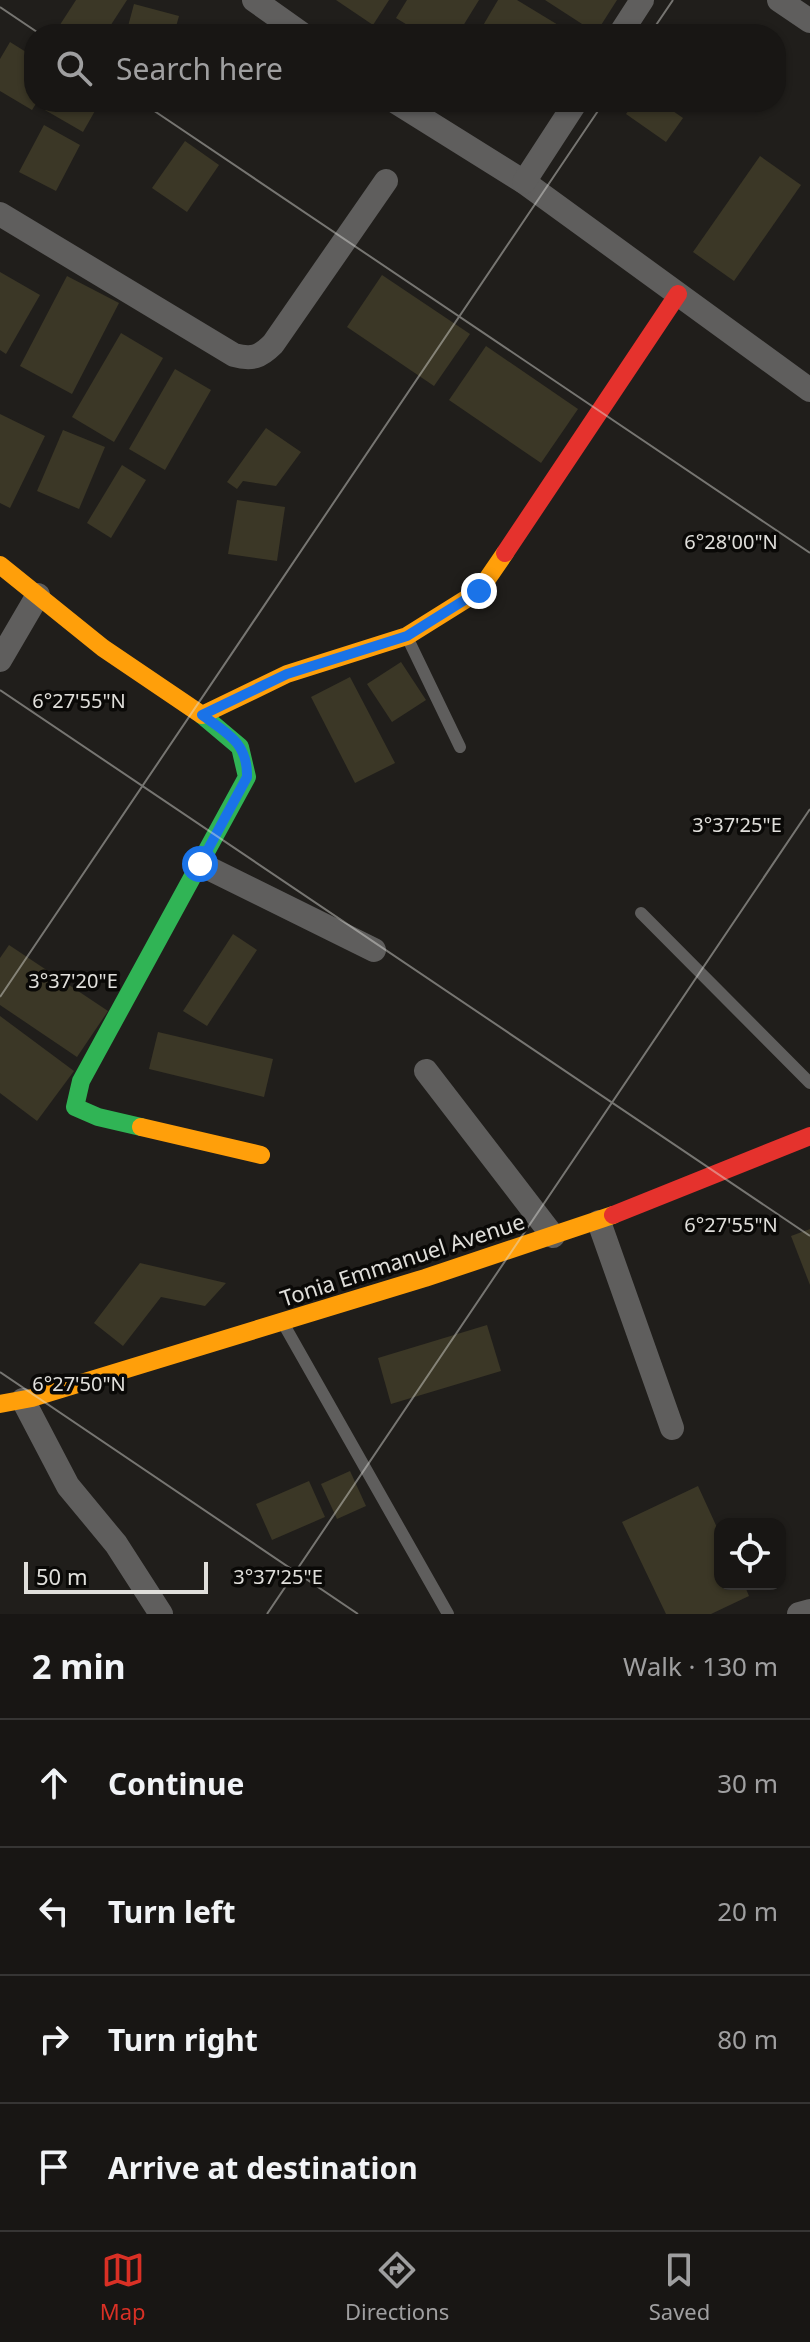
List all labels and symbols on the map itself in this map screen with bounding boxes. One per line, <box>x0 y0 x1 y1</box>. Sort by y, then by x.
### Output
text: 6°28'00"N <box>684 528 778 555</box>
route end <box>461 573 497 609</box>
text: 6°27'55"N <box>32 687 126 714</box>
text: 3°37'25"E <box>692 811 782 838</box>
route start <box>182 846 218 882</box>
text: 3°37'20"E <box>28 967 118 994</box>
street label: Tonia Emmanuel Avenue <box>276 1205 528 1313</box>
text: 6°27'55"N <box>684 1211 778 1238</box>
text: 6°27'50"N <box>32 1370 126 1397</box>
scale bar <box>24 1558 208 1594</box>
text: 3°37'25"E <box>233 1563 323 1590</box>

